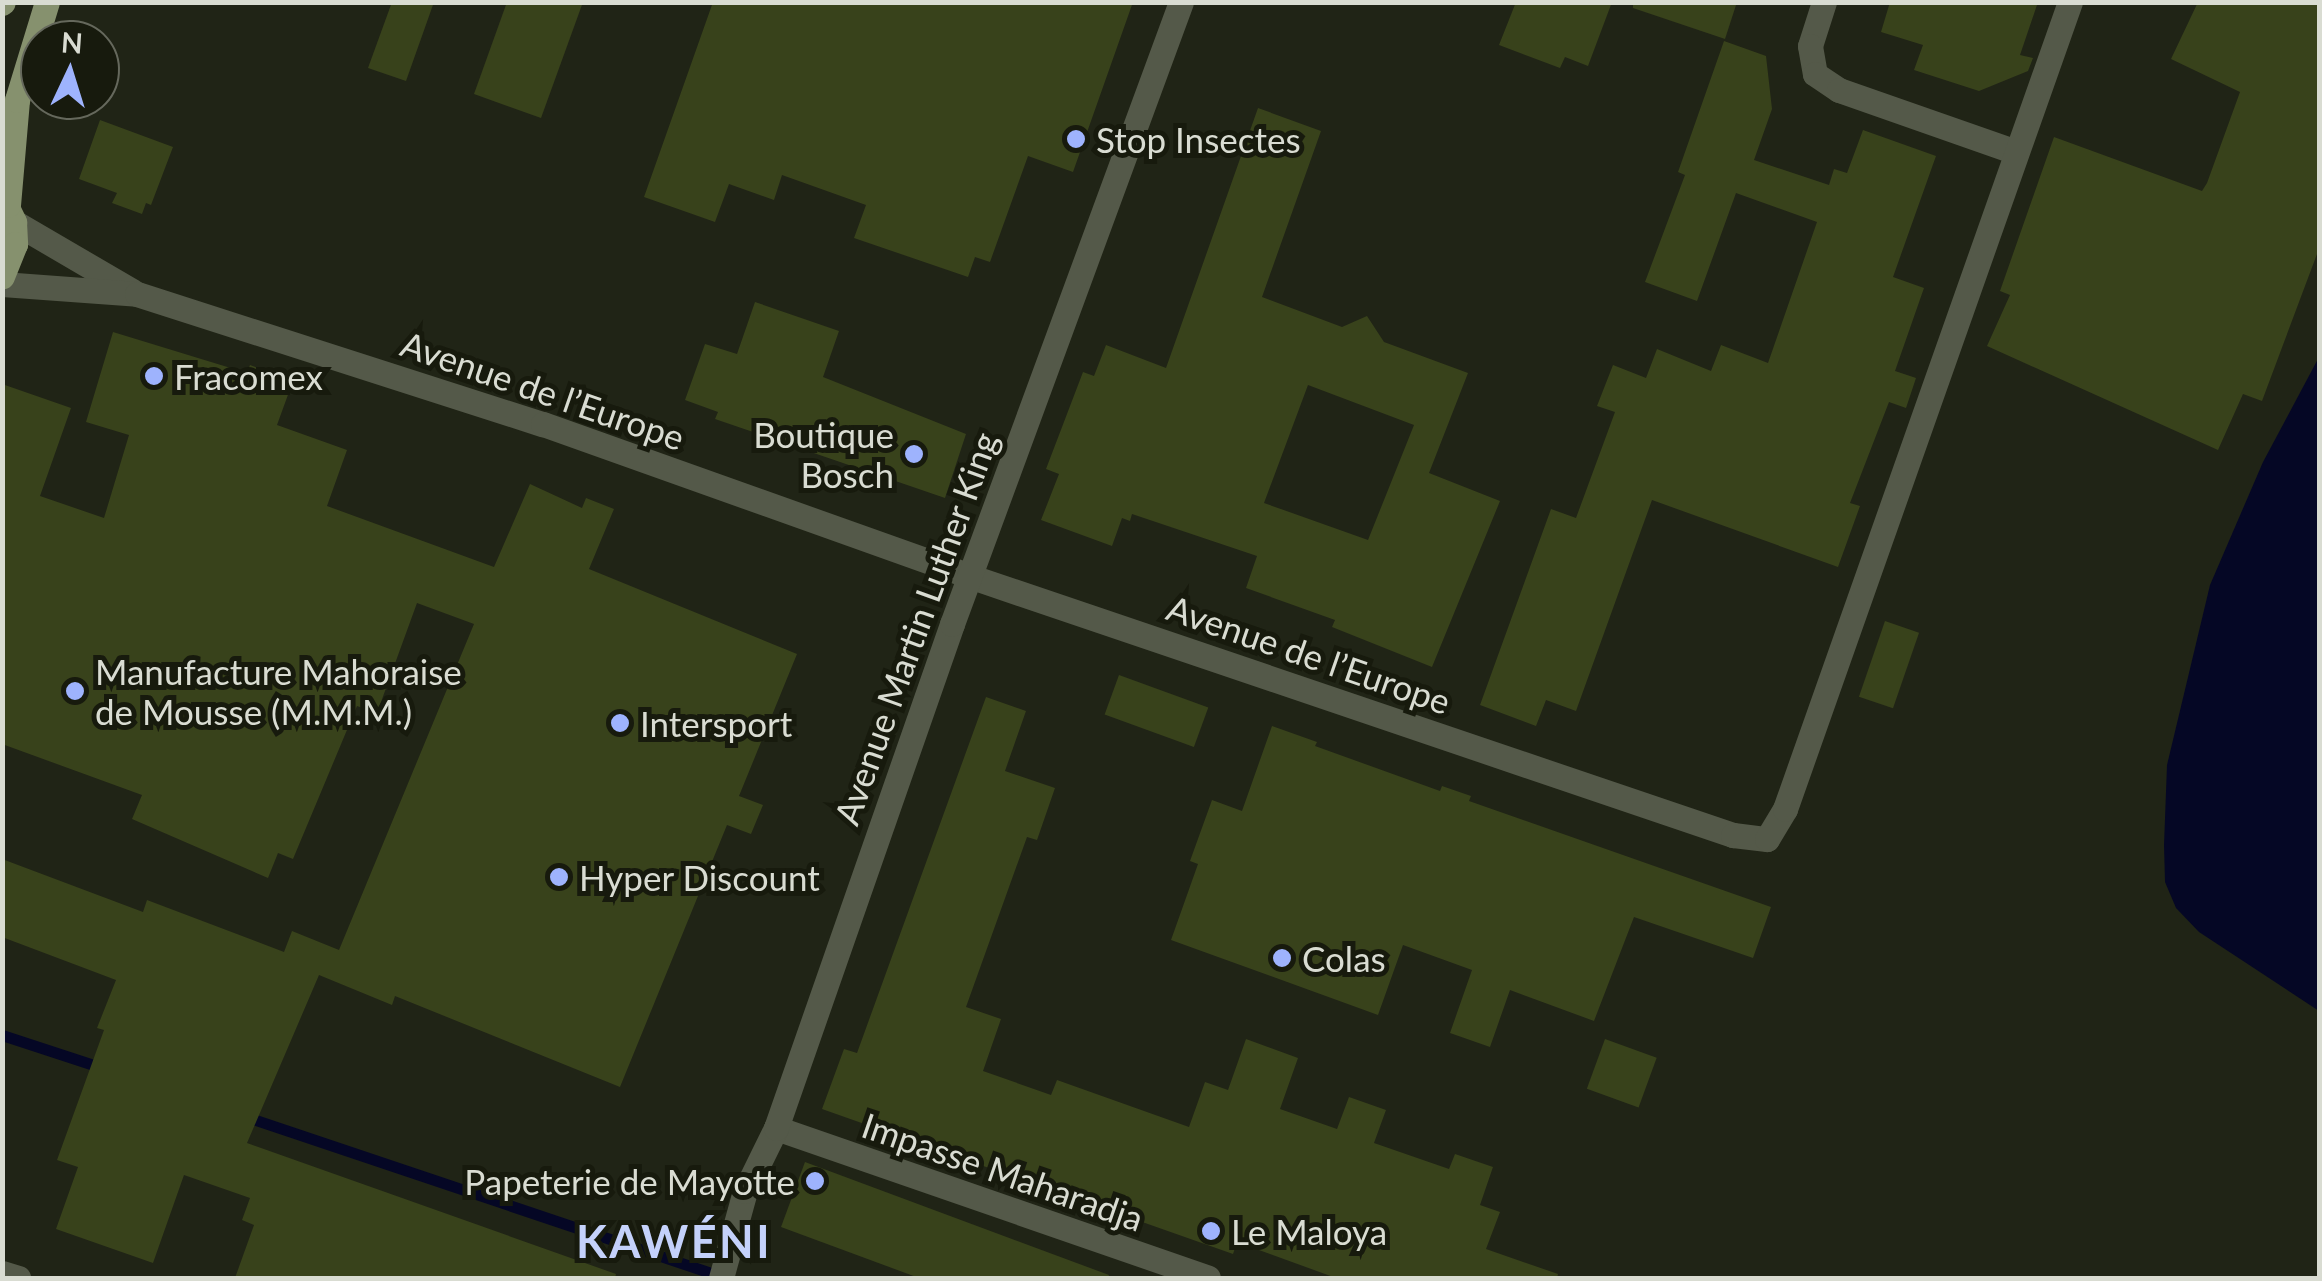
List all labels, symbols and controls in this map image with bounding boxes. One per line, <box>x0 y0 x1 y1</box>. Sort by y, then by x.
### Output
north arrow <box>20 20 120 120</box>
text: N <box>60 24 84 60</box>
place label: Stop Insectes <box>1096 118 1301 160</box>
marker: Stop Insectes <box>1065 128 1087 150</box>
street label: Avenue de l’Europe <box>396 322 690 458</box>
place label: Fracomex <box>174 355 323 397</box>
marker: Fracomex <box>143 365 165 387</box>
place label: Boutique Bosch <box>753 413 894 495</box>
street label: Avenue Martin Luther King <box>824 426 1006 830</box>
marker: Boutique Bosch <box>903 443 925 465</box>
street label: Avenue de l’Europe <box>1162 586 1456 722</box>
place label: Manufacture Mahoraise de Mousse (M.M.M.) <box>95 650 462 732</box>
marker: Manufacture Mahoraise de Mousse (M.M.M.) <box>64 680 86 702</box>
place label: Intersport <box>640 702 792 744</box>
marker: Intersport <box>609 712 631 734</box>
place label: Hyper Discount <box>579 856 821 898</box>
marker: Hyper Discount <box>548 866 570 888</box>
place label: Colas <box>1302 937 1386 979</box>
marker: Colas <box>1271 947 1293 969</box>
street label: Impasse Maharadja <box>857 1103 1149 1239</box>
place label: Papeterie de Mayotte <box>464 1160 795 1202</box>
marker: Papeterie de Mayotte <box>804 1170 826 1192</box>
place label: Le Maloya <box>1231 1210 1387 1252</box>
district label: KAWÉNI <box>576 1215 772 1269</box>
marker: Le Maloya <box>1200 1220 1222 1242</box>

